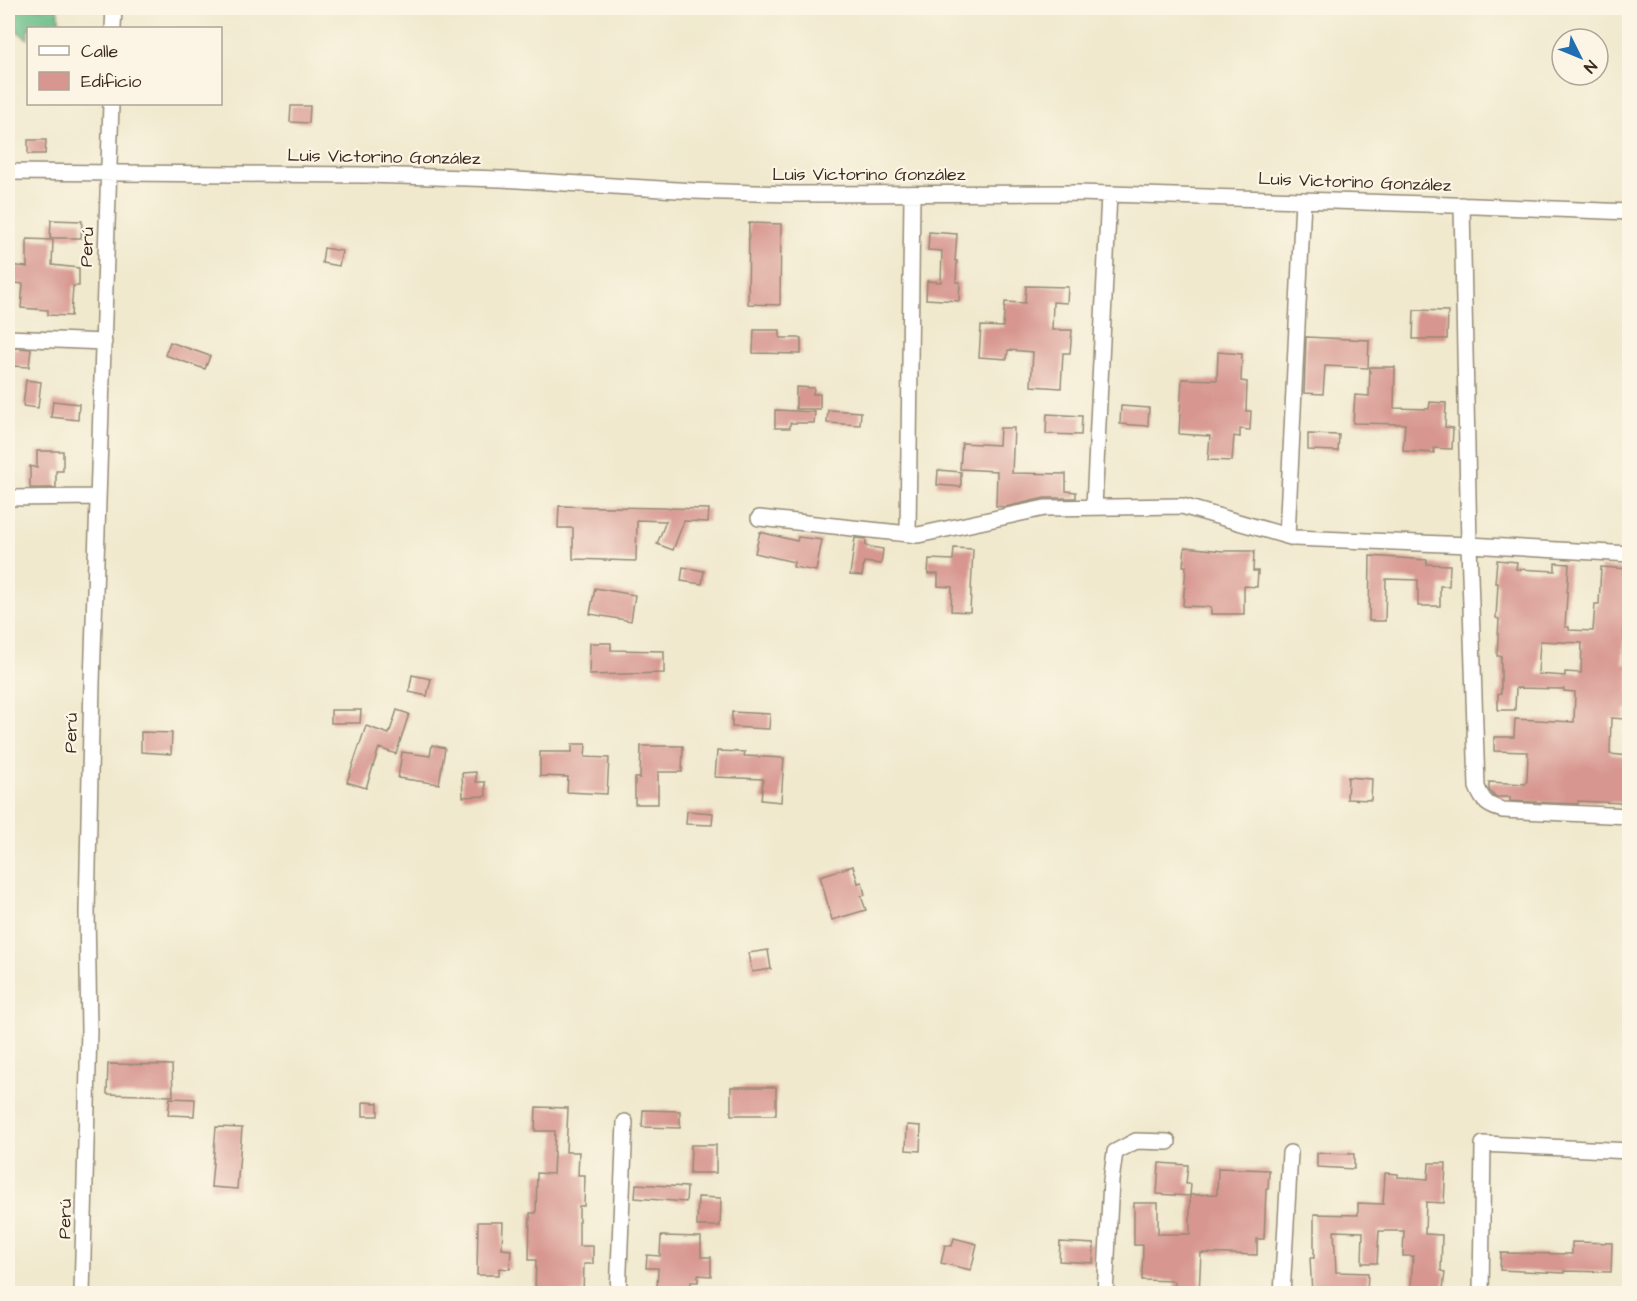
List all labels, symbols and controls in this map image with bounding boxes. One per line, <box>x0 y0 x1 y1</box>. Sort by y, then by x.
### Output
legend <box>27 27 222 105</box>
north arrow <box>1550 27 1610 87</box>
text: Calle <box>81 39 119 64</box>
text: N <box>1579 55 1602 78</box>
text: Edificio <box>81 69 141 94</box>
street label: Luis Victorino González <box>287 143 481 171</box>
street label: Luis Victorino González <box>772 162 966 187</box>
street label: Luis Victorino González <box>1258 166 1452 198</box>
street label: Perú <box>74 226 100 268</box>
street label: Perú <box>58 713 84 753</box>
street label: Perú <box>52 1199 78 1239</box>

